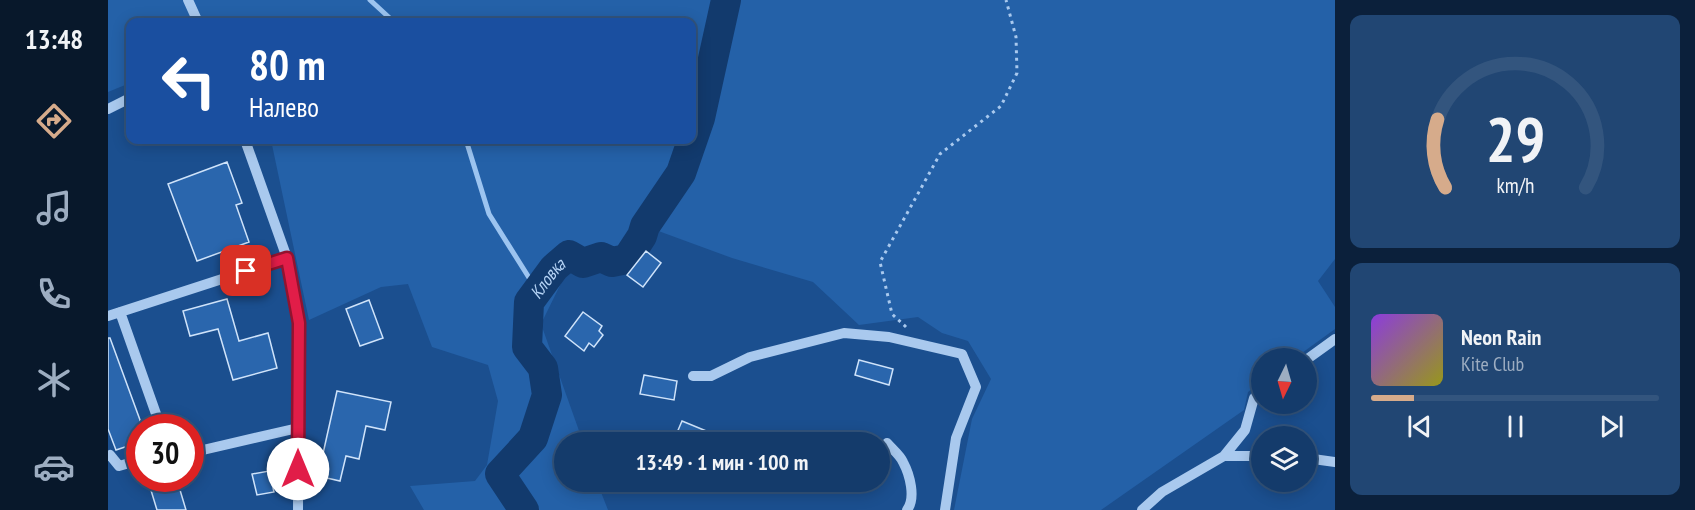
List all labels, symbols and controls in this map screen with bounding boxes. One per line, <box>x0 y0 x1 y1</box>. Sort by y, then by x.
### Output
text: 13:48 <box>25 22 83 56</box>
text: 80 m <box>249 37 326 92</box>
icon: left <box>150 42 228 120</box>
text: Налево <box>249 90 319 124</box>
text: 29 <box>1485 98 1545 179</box>
icon: directions <box>33 100 75 142</box>
text: km/h <box>1496 172 1534 200</box>
icon: music <box>33 187 75 229</box>
pin <box>220 245 271 296</box>
water label: Кловка <box>524 252 570 303</box>
icon: arrive <box>229 254 262 287</box>
icon: phone <box>33 273 75 315</box>
text: Neon Rain <box>1461 323 1541 351</box>
north arrow <box>1251 348 1317 414</box>
map controls <box>1251 348 1317 492</box>
text: Kite Club <box>1461 351 1524 377</box>
icon: climate <box>33 359 75 401</box>
icon: previous <box>1403 410 1436 443</box>
icon: pause <box>1499 410 1532 443</box>
icon: next <box>1595 410 1628 443</box>
speed limit sign: 30 <box>126 414 204 492</box>
button: layers <box>1251 426 1317 492</box>
position arrow <box>266 437 330 501</box>
icon: car <box>33 446 75 488</box>
text: 13:49 · 1 мин · 100 m <box>636 448 808 476</box>

